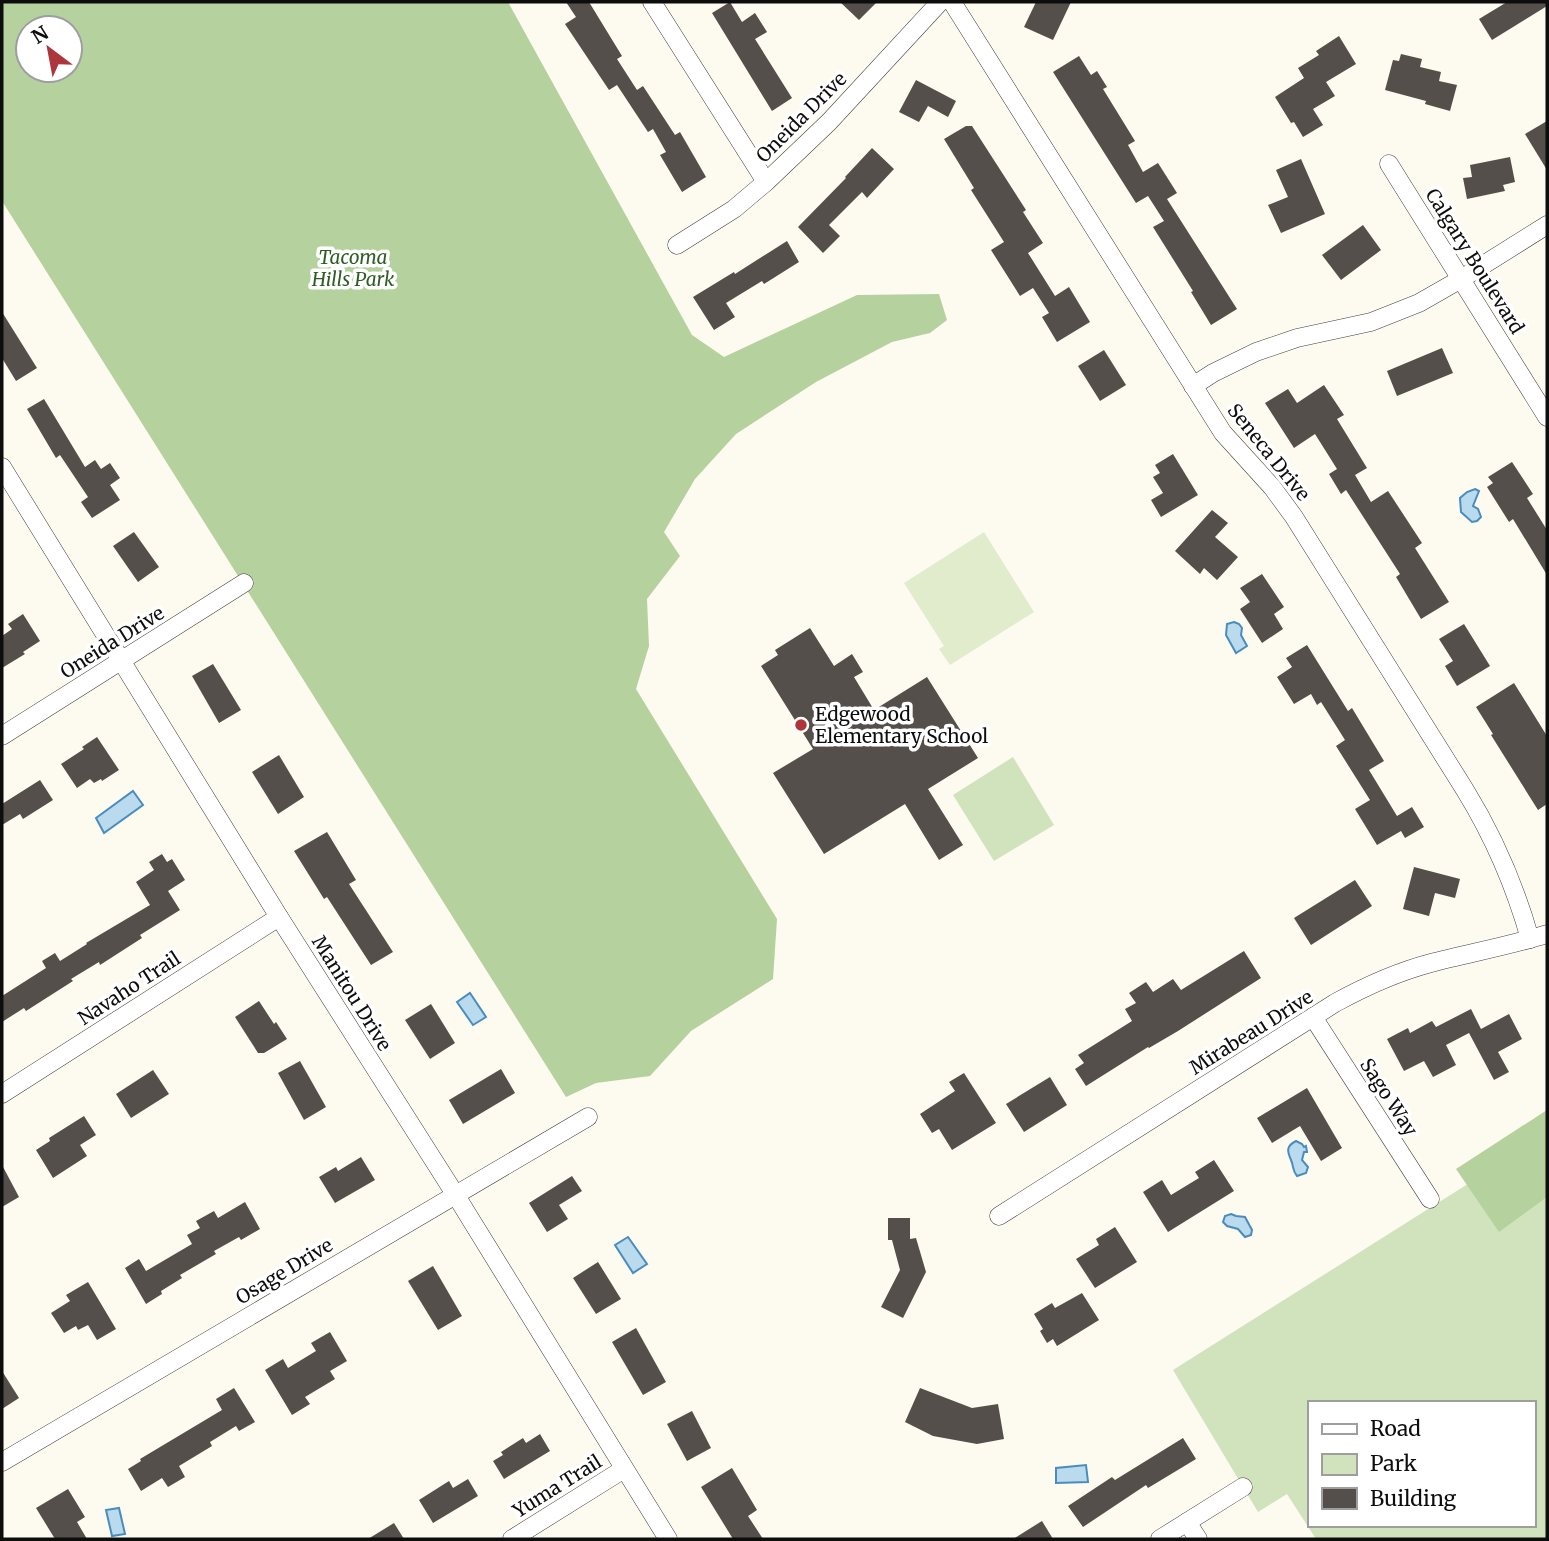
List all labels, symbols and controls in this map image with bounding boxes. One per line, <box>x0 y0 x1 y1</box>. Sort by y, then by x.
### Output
north arrow <box>14 14 84 84</box>
text: N <box>27 20 53 49</box>
street label: Oneida Drive <box>751 67 851 167</box>
street label: Calgary Boulevard <box>1421 184 1529 338</box>
park label: Tacoma Hills Park <box>311 245 395 291</box>
street label: Seneca Drive <box>1223 399 1315 505</box>
street label: Oneida Drive <box>56 600 168 683</box>
place label: Edgewood Elementary School <box>815 702 988 748</box>
marker: Edgewood Elementary School <box>793 717 809 733</box>
street label: Manitou Drive <box>307 931 397 1055</box>
street label: Navaho Trail <box>73 946 185 1030</box>
street label: Mirabeau Drive <box>1185 984 1317 1080</box>
street label: Sago Way <box>1355 1054 1423 1140</box>
street label: Osage Drive <box>231 1233 337 1309</box>
legend <box>1308 1401 1535 1527</box>
text: Road <box>1370 1415 1421 1442</box>
street label: Yuma Trail <box>507 1449 606 1523</box>
text: Park <box>1370 1450 1417 1477</box>
text: Building <box>1370 1485 1457 1512</box>

